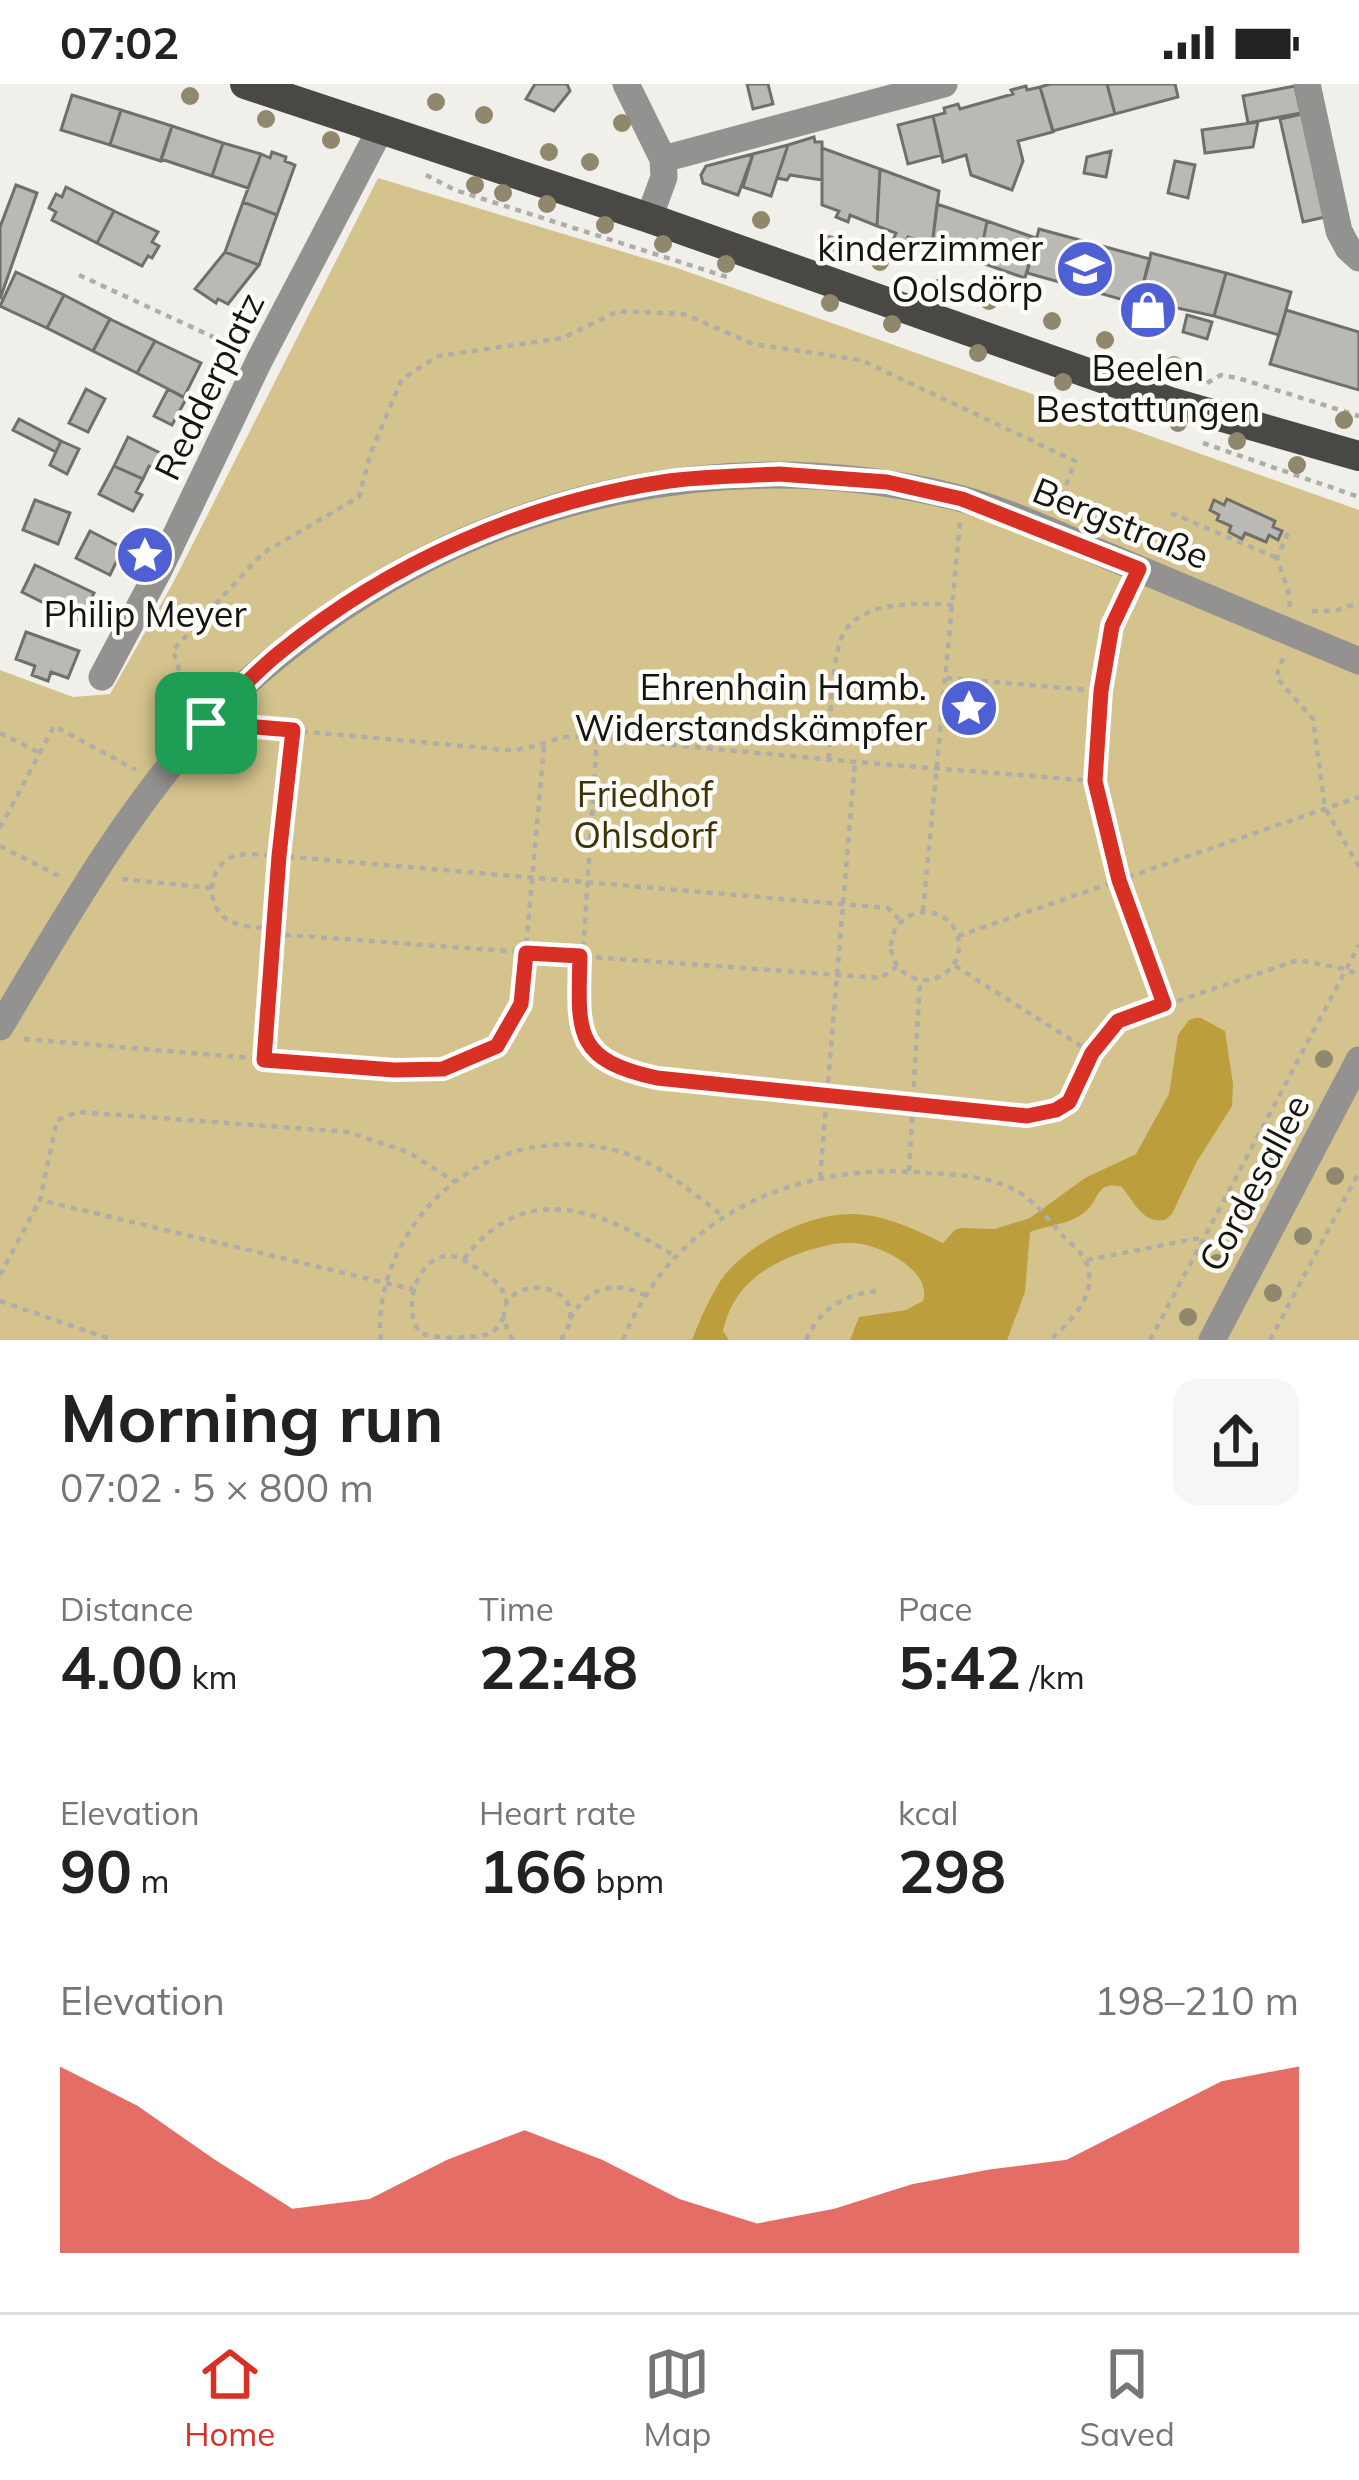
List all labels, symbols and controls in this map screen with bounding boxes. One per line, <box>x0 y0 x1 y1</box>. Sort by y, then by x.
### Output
text: 07:02 <box>60 14 179 70</box>
place label: kinderzimmer Oolsdörp <box>817 225 1043 311</box>
school or university icon: kinderzimmer Oolsdörp <box>1054 238 1116 300</box>
shop icon: Beelen Bestattungen <box>1117 279 1179 341</box>
street label: Redderplatz <box>144 285 273 487</box>
place label: Beelen Bestattungen <box>1036 345 1260 431</box>
street label: Bergstraße <box>1027 467 1216 578</box>
place icon: Philip Meyer <box>114 524 176 586</box>
place label: Philip Meyer <box>44 591 246 636</box>
place label: Ehrenhain Hamb. Widerstandskämpfer <box>574 664 927 750</box>
pin <box>155 672 257 774</box>
place icon: Ehrenhain Hamb. Widerstandskämpfer <box>938 677 1000 739</box>
icon: arrive <box>173 690 239 756</box>
park label: Friedhof Ohlsdorf <box>573 771 718 857</box>
street label: Cordesallee <box>1188 1087 1319 1279</box>
text: Morning run <box>60 1376 443 1459</box>
button: share <box>1173 1379 1299 1505</box>
text: 07:02 · 5 × 800 m <box>60 1463 374 1512</box>
text: Distance <box>60 1588 193 1629</box>
text: Time <box>479 1588 554 1629</box>
text: Pace <box>898 1588 972 1629</box>
text: 4.00 <box>60 1629 183 1704</box>
text: 22:48 <box>479 1629 638 1704</box>
text: 5:42 <box>898 1629 1021 1704</box>
text: km <box>183 1656 237 1697</box>
text: /km <box>1021 1656 1085 1697</box>
text: Elevation <box>60 1792 200 1833</box>
text: Heart rate <box>479 1792 636 1833</box>
text: kcal <box>898 1792 958 1833</box>
text: 90 <box>60 1833 132 1908</box>
text: 166 <box>479 1833 587 1908</box>
text: 298 <box>898 1833 1006 1908</box>
text: m <box>132 1860 170 1901</box>
text: bpm <box>587 1860 664 1901</box>
text: Elevation <box>60 1976 225 2025</box>
text: 198–210 m <box>1094 1976 1299 2025</box>
tab: Home <box>184 2341 275 2454</box>
tab: Map <box>643 2341 711 2454</box>
tab: Saved <box>1080 2341 1175 2454</box>

